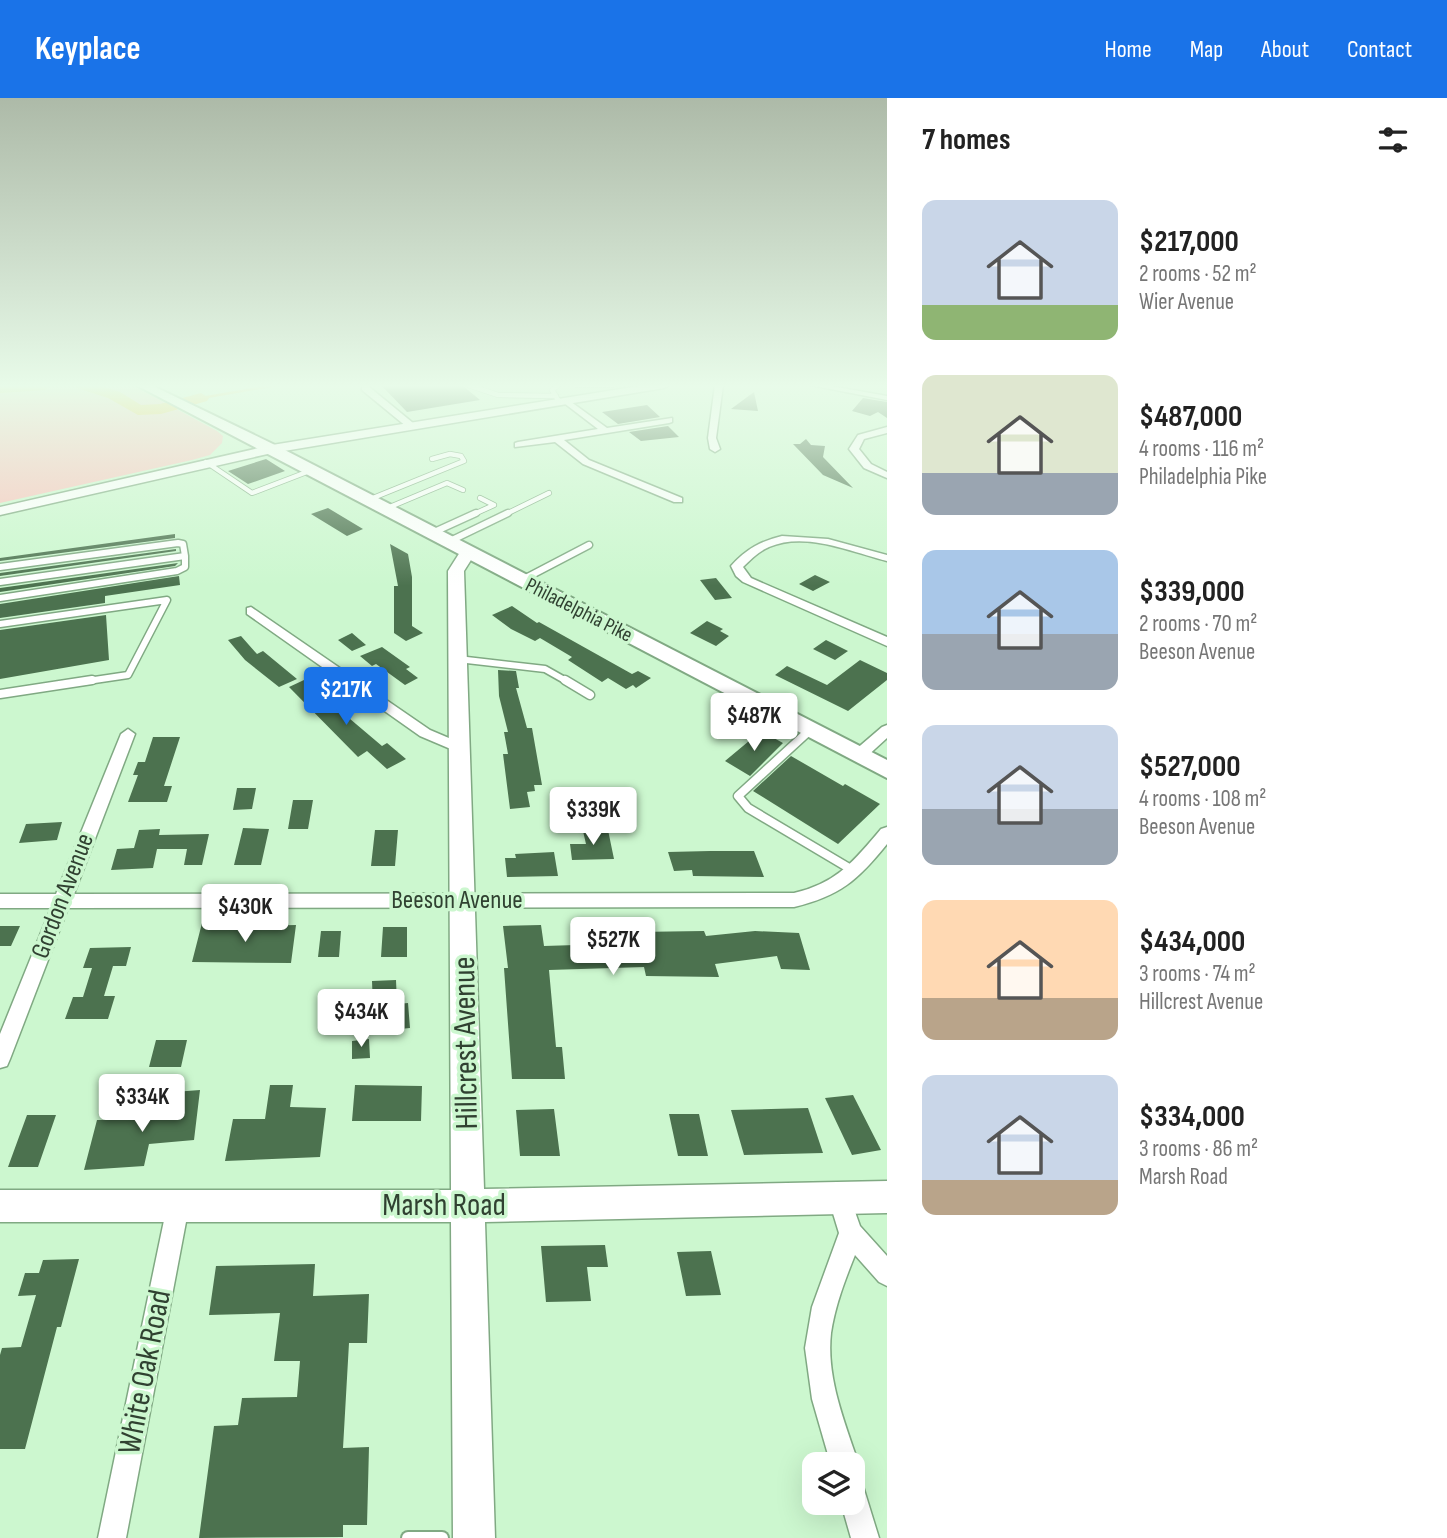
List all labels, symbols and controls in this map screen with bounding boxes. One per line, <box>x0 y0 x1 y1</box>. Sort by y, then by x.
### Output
text: Keyplace <box>35 29 141 69</box>
text: Home <box>1104 35 1152 64</box>
text: Map <box>1190 35 1223 64</box>
text: About <box>1261 35 1309 64</box>
text: Contact <box>1347 35 1412 64</box>
icon: filters <box>1374 121 1412 159</box>
text: 7 homes <box>922 122 1010 158</box>
text: $217,000 <box>1139 224 1239 260</box>
icon: home <box>978 228 1062 312</box>
text: 2 rooms · 52 m² <box>1139 260 1257 288</box>
text: Wier Avenue <box>1139 288 1234 316</box>
text: $487,000 <box>1139 399 1242 435</box>
icon: home <box>978 403 1062 487</box>
text: 4 rooms · 116 m² <box>1139 435 1264 463</box>
text: Philadelphia Pike <box>1139 463 1267 491</box>
street label: Philadelphia Pike <box>521 572 637 648</box>
text: $339,000 <box>1139 574 1245 610</box>
icon: home <box>978 578 1062 662</box>
text: 2 rooms · 70 m² <box>1139 610 1257 638</box>
text: Beeson Avenue <box>1139 638 1255 666</box>
pin: $217K <box>297 668 395 727</box>
text: $217K <box>320 676 372 704</box>
pin: $487K <box>705 694 803 753</box>
text: $487K <box>727 702 781 730</box>
text: $527,000 <box>1139 749 1240 785</box>
icon: home <box>978 753 1062 837</box>
text: 4 rooms · 108 m² <box>1139 785 1266 813</box>
pin: $339K <box>544 788 642 847</box>
text: $339K <box>566 796 620 824</box>
text: Beeson Avenue <box>1139 813 1255 841</box>
street label: Gordon Avenue <box>25 829 101 963</box>
pin: $430K <box>196 884 294 944</box>
street label: Beeson Avenue <box>391 885 523 916</box>
text: $430K <box>217 893 273 921</box>
pin: $527K <box>564 918 662 977</box>
text: $434,000 <box>1139 924 1245 960</box>
text: $527K <box>586 926 640 954</box>
icon: home <box>978 928 1062 1012</box>
street label: Hillcrest Avenue <box>445 956 487 1130</box>
text: 3 rooms · 74 m² <box>1139 960 1256 988</box>
text: Hillcrest Avenue <box>1139 988 1263 1016</box>
pin: $434K <box>312 990 410 1049</box>
text: $434K <box>334 998 388 1026</box>
pin: $334K <box>93 1074 191 1134</box>
text: $334K <box>115 1083 169 1111</box>
text: $334,000 <box>1139 1099 1245 1135</box>
icon: home <box>978 1103 1062 1187</box>
text: 3 rooms · 86 m² <box>1139 1135 1258 1163</box>
text: Marsh Road <box>1139 1163 1228 1191</box>
street label: Marsh Road <box>382 1186 506 1225</box>
street label: White Oak Road <box>110 1287 180 1457</box>
map controls <box>802 1452 865 1515</box>
button: layers <box>802 1452 865 1515</box>

